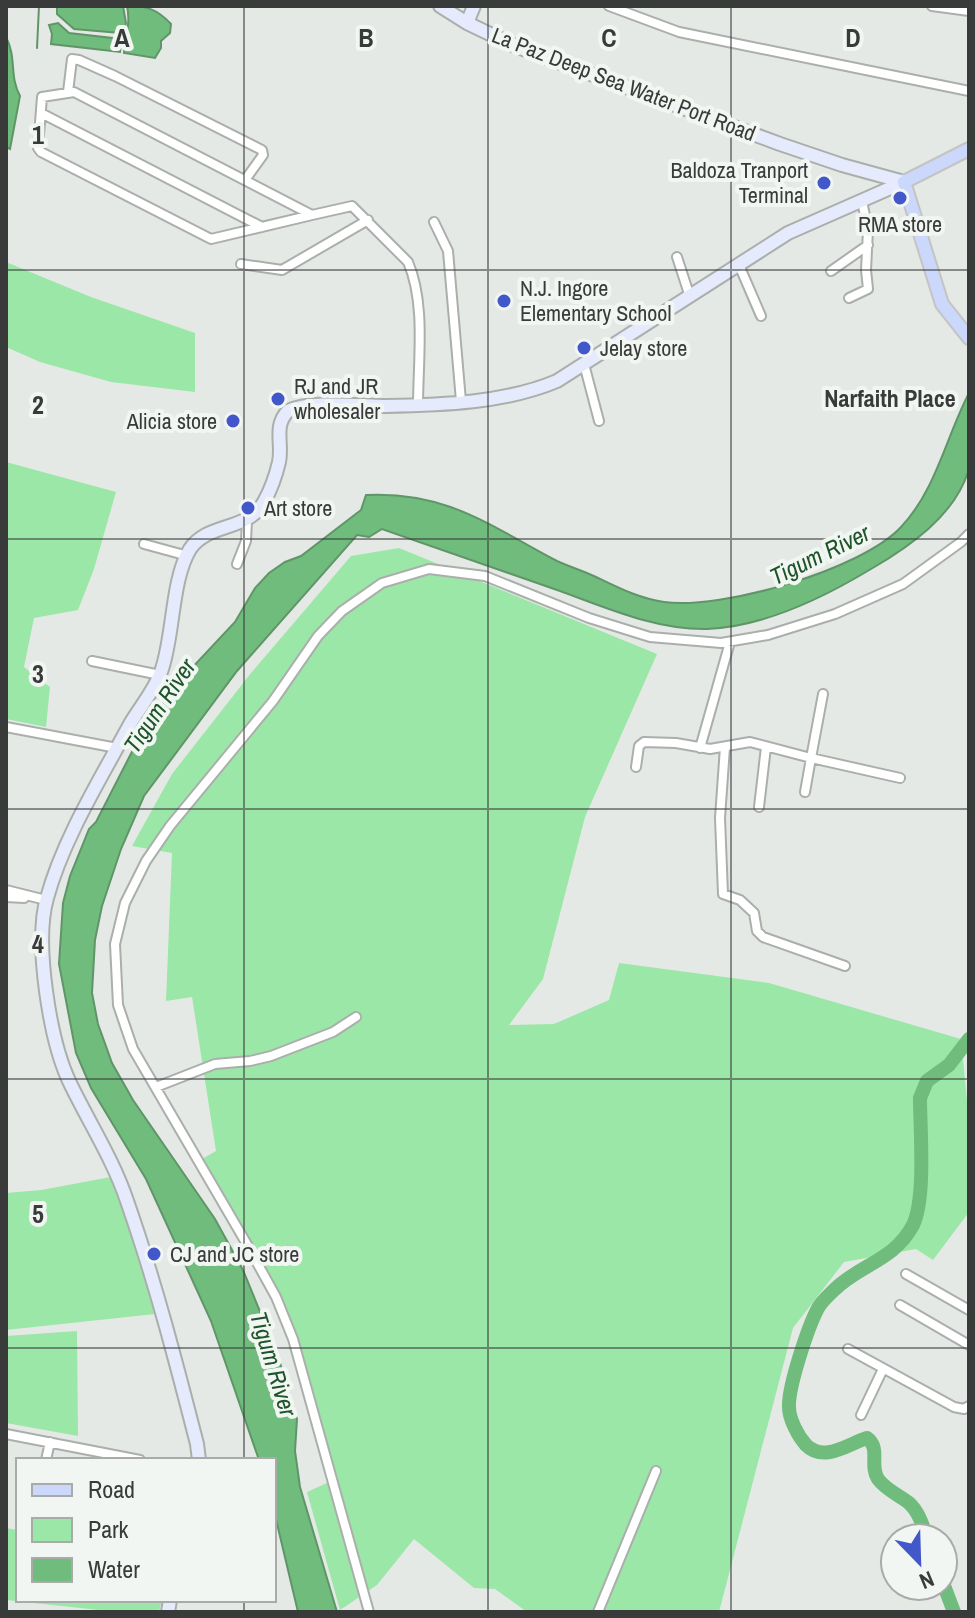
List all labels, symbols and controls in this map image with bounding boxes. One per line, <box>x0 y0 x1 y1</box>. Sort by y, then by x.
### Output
text: A <box>114 20 130 55</box>
text: B <box>358 20 374 55</box>
street label: La Paz Deep Sea Water Port Road <box>488 20 760 148</box>
text: C <box>601 20 617 55</box>
text: D <box>845 20 861 55</box>
text: 1 <box>32 117 44 152</box>
place label: Baldoza Tranport Terminal <box>671 155 808 210</box>
marker: Baldoza Tranport Terminal <box>815 174 833 192</box>
marker: RMA store <box>891 189 909 207</box>
place label: RMA store <box>858 209 942 239</box>
place label: N.J. Ingore Elementary School <box>520 273 671 328</box>
marker: N.J. Ingore Elementary School <box>495 292 513 310</box>
place label: Jelay store <box>600 333 687 363</box>
marker: Jelay store <box>575 339 593 357</box>
place label: RJ and JR wholesaler <box>294 371 380 426</box>
district label: Narfaith Place <box>824 382 956 414</box>
text: 2 <box>32 387 44 422</box>
marker: RJ and JR wholesaler <box>269 390 287 408</box>
place label: Alicia store <box>126 406 217 436</box>
marker: Alicia store <box>224 412 242 430</box>
place label: Art store <box>263 493 332 523</box>
marker: Art store <box>239 499 257 517</box>
water label: Tigum River <box>764 516 876 592</box>
water label: Tigum River <box>116 651 203 759</box>
text: 3 <box>32 656 44 691</box>
text: 4 <box>32 926 44 961</box>
text: 5 <box>32 1196 44 1231</box>
place label: CJ and JC store <box>170 1239 299 1269</box>
marker: CJ and JC store <box>145 1245 163 1263</box>
water label: Tigum River <box>243 1308 305 1421</box>
legend <box>16 1458 276 1602</box>
text: Road <box>88 1473 135 1505</box>
text: Park <box>88 1513 129 1545</box>
north arrow <box>879 1522 959 1602</box>
text: Water <box>88 1553 140 1585</box>
text: N <box>915 1564 939 1597</box>

